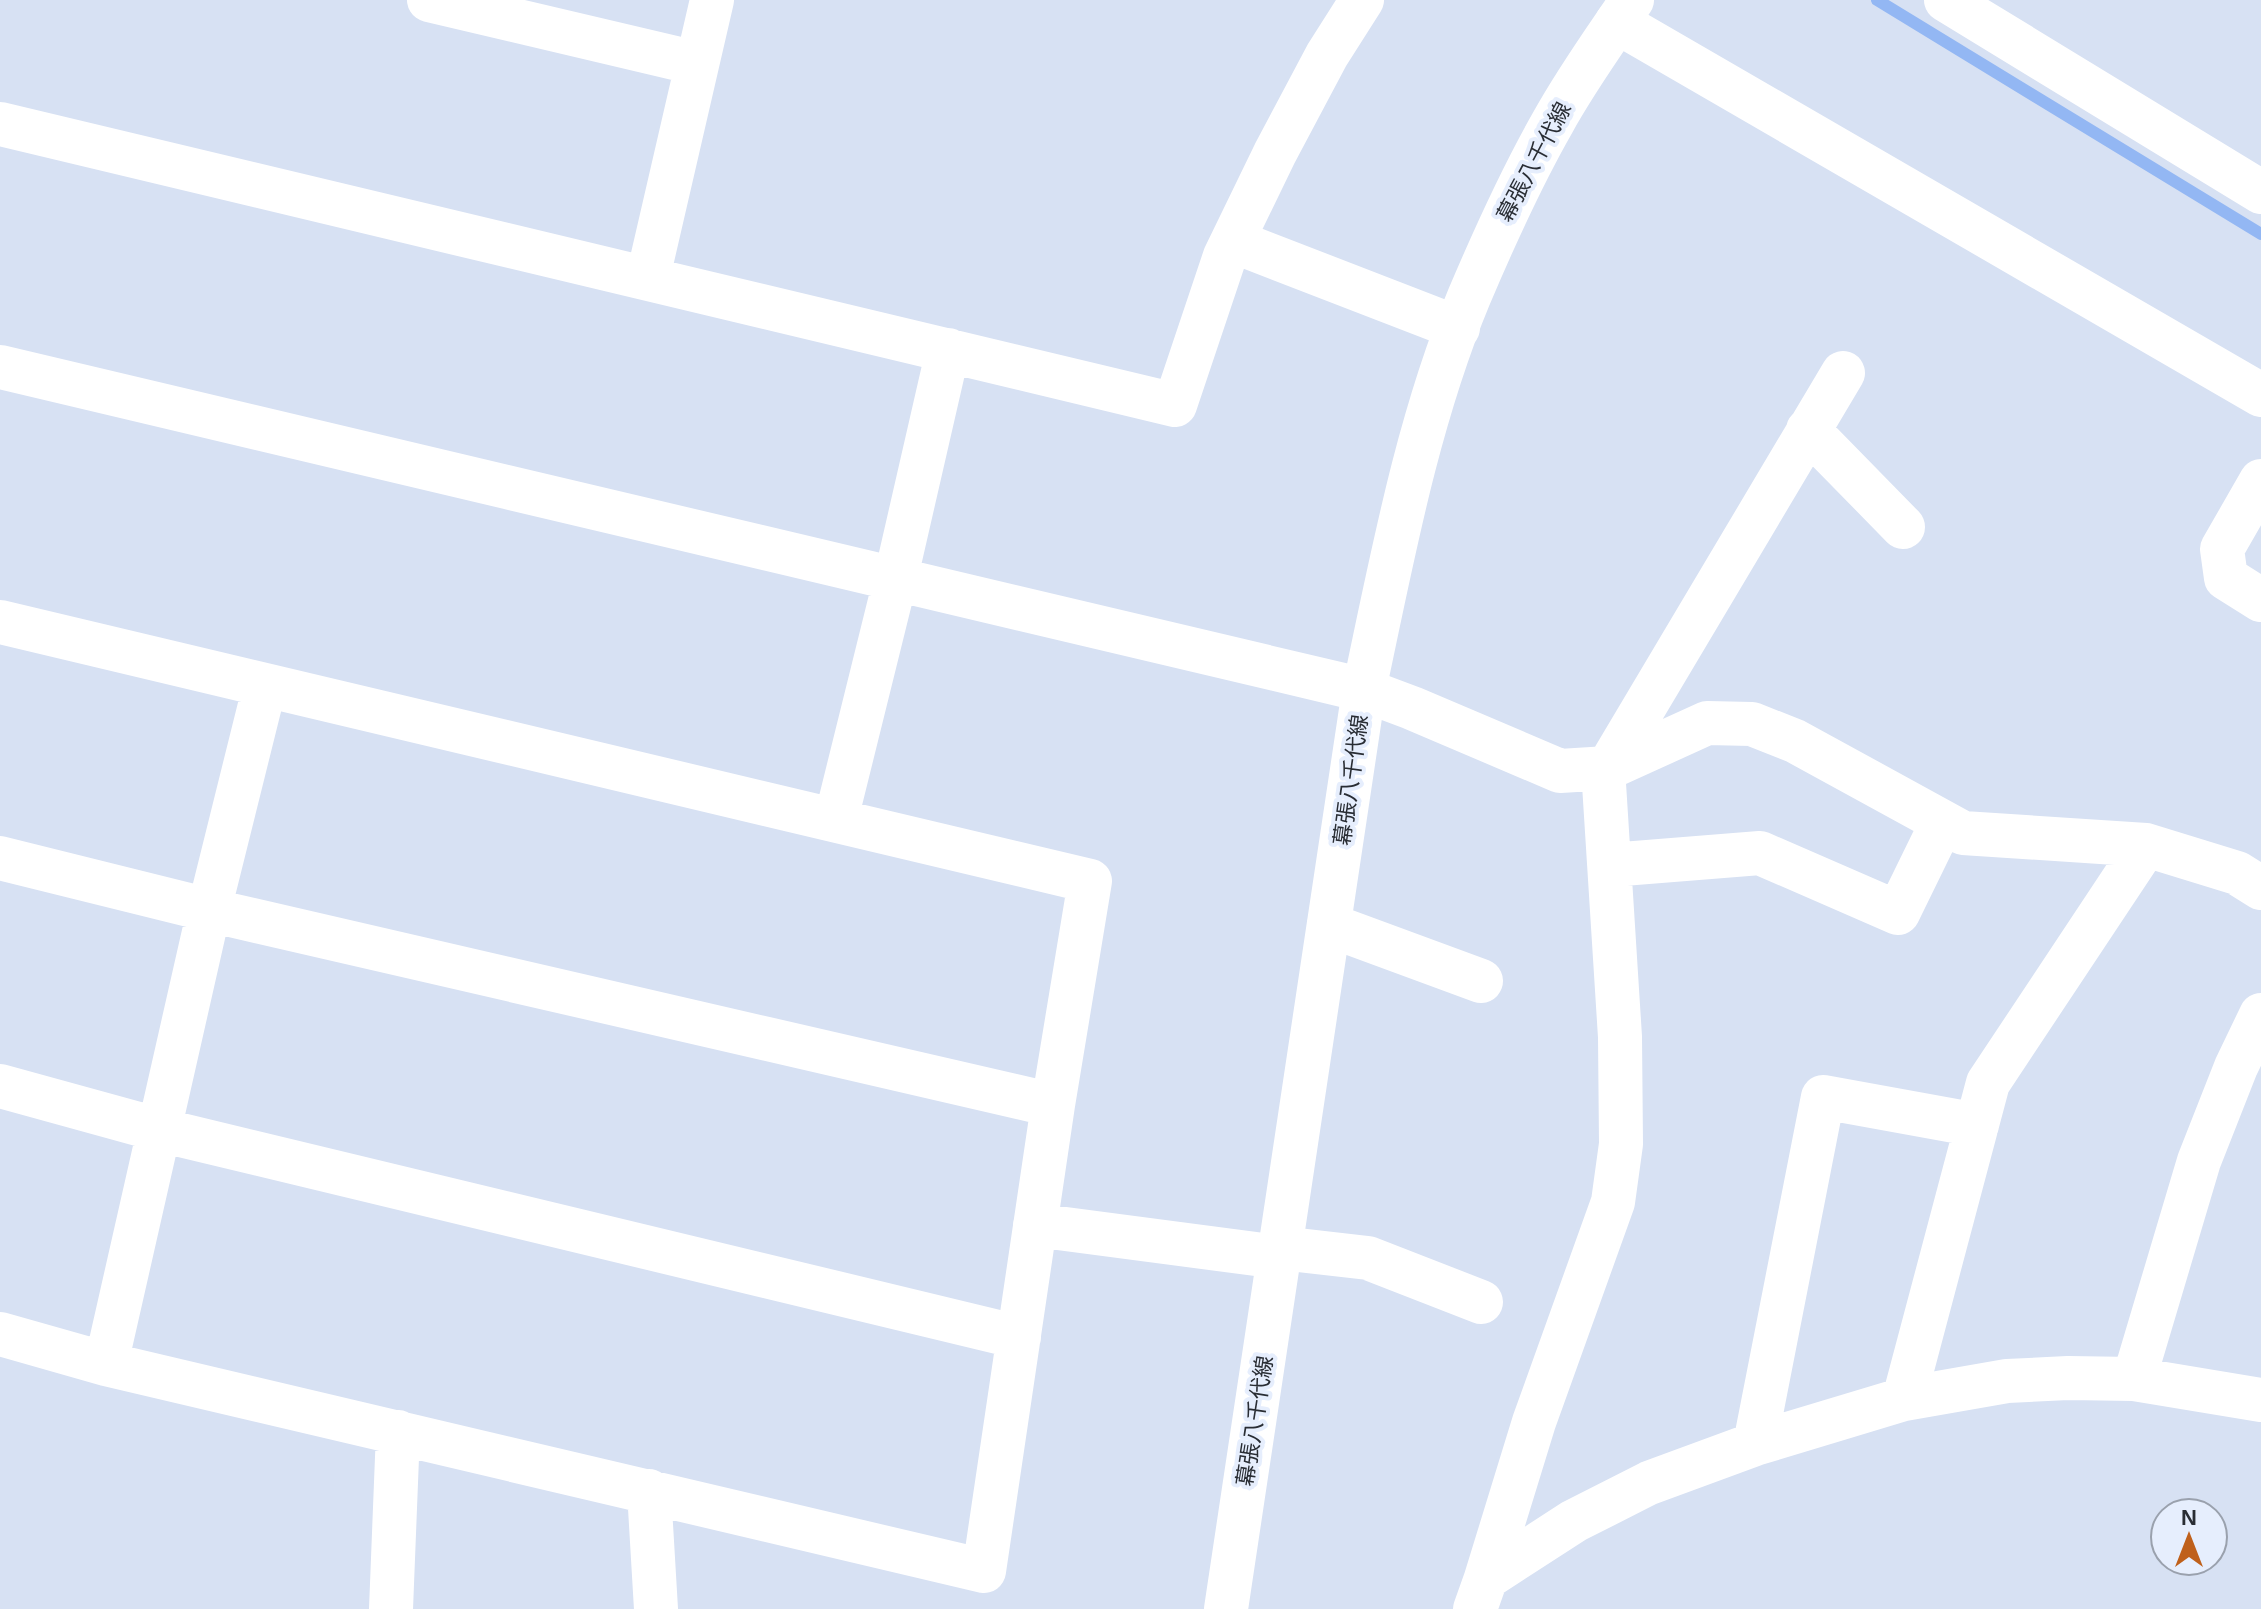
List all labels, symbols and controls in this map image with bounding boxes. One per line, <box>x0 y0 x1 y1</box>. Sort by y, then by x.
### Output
street label: 幕張八千代線 <box>1492 98 1576 226</box>
street label: 幕張八千代線 <box>1329 713 1373 847</box>
street label: 幕張八千代線 <box>1232 1354 1278 1488</box>
north arrow <box>2149 1497 2229 1577</box>
text: N <box>2181 1505 2197 1530</box>

